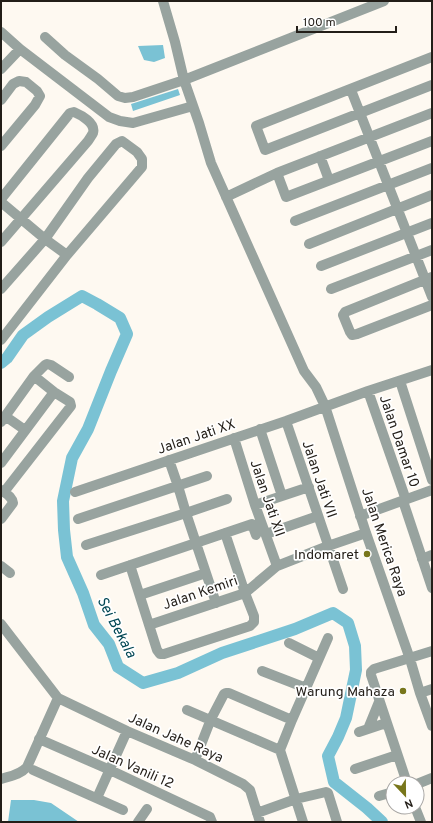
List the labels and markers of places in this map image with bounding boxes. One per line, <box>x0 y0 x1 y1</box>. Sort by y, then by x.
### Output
place label: Indomaret <box>294 547 359 564</box>
marker: Indomaret <box>362 549 372 559</box>
place label: Warung Mahaza <box>296 684 395 701</box>
marker: Warung Mahaza <box>398 686 408 696</box>

